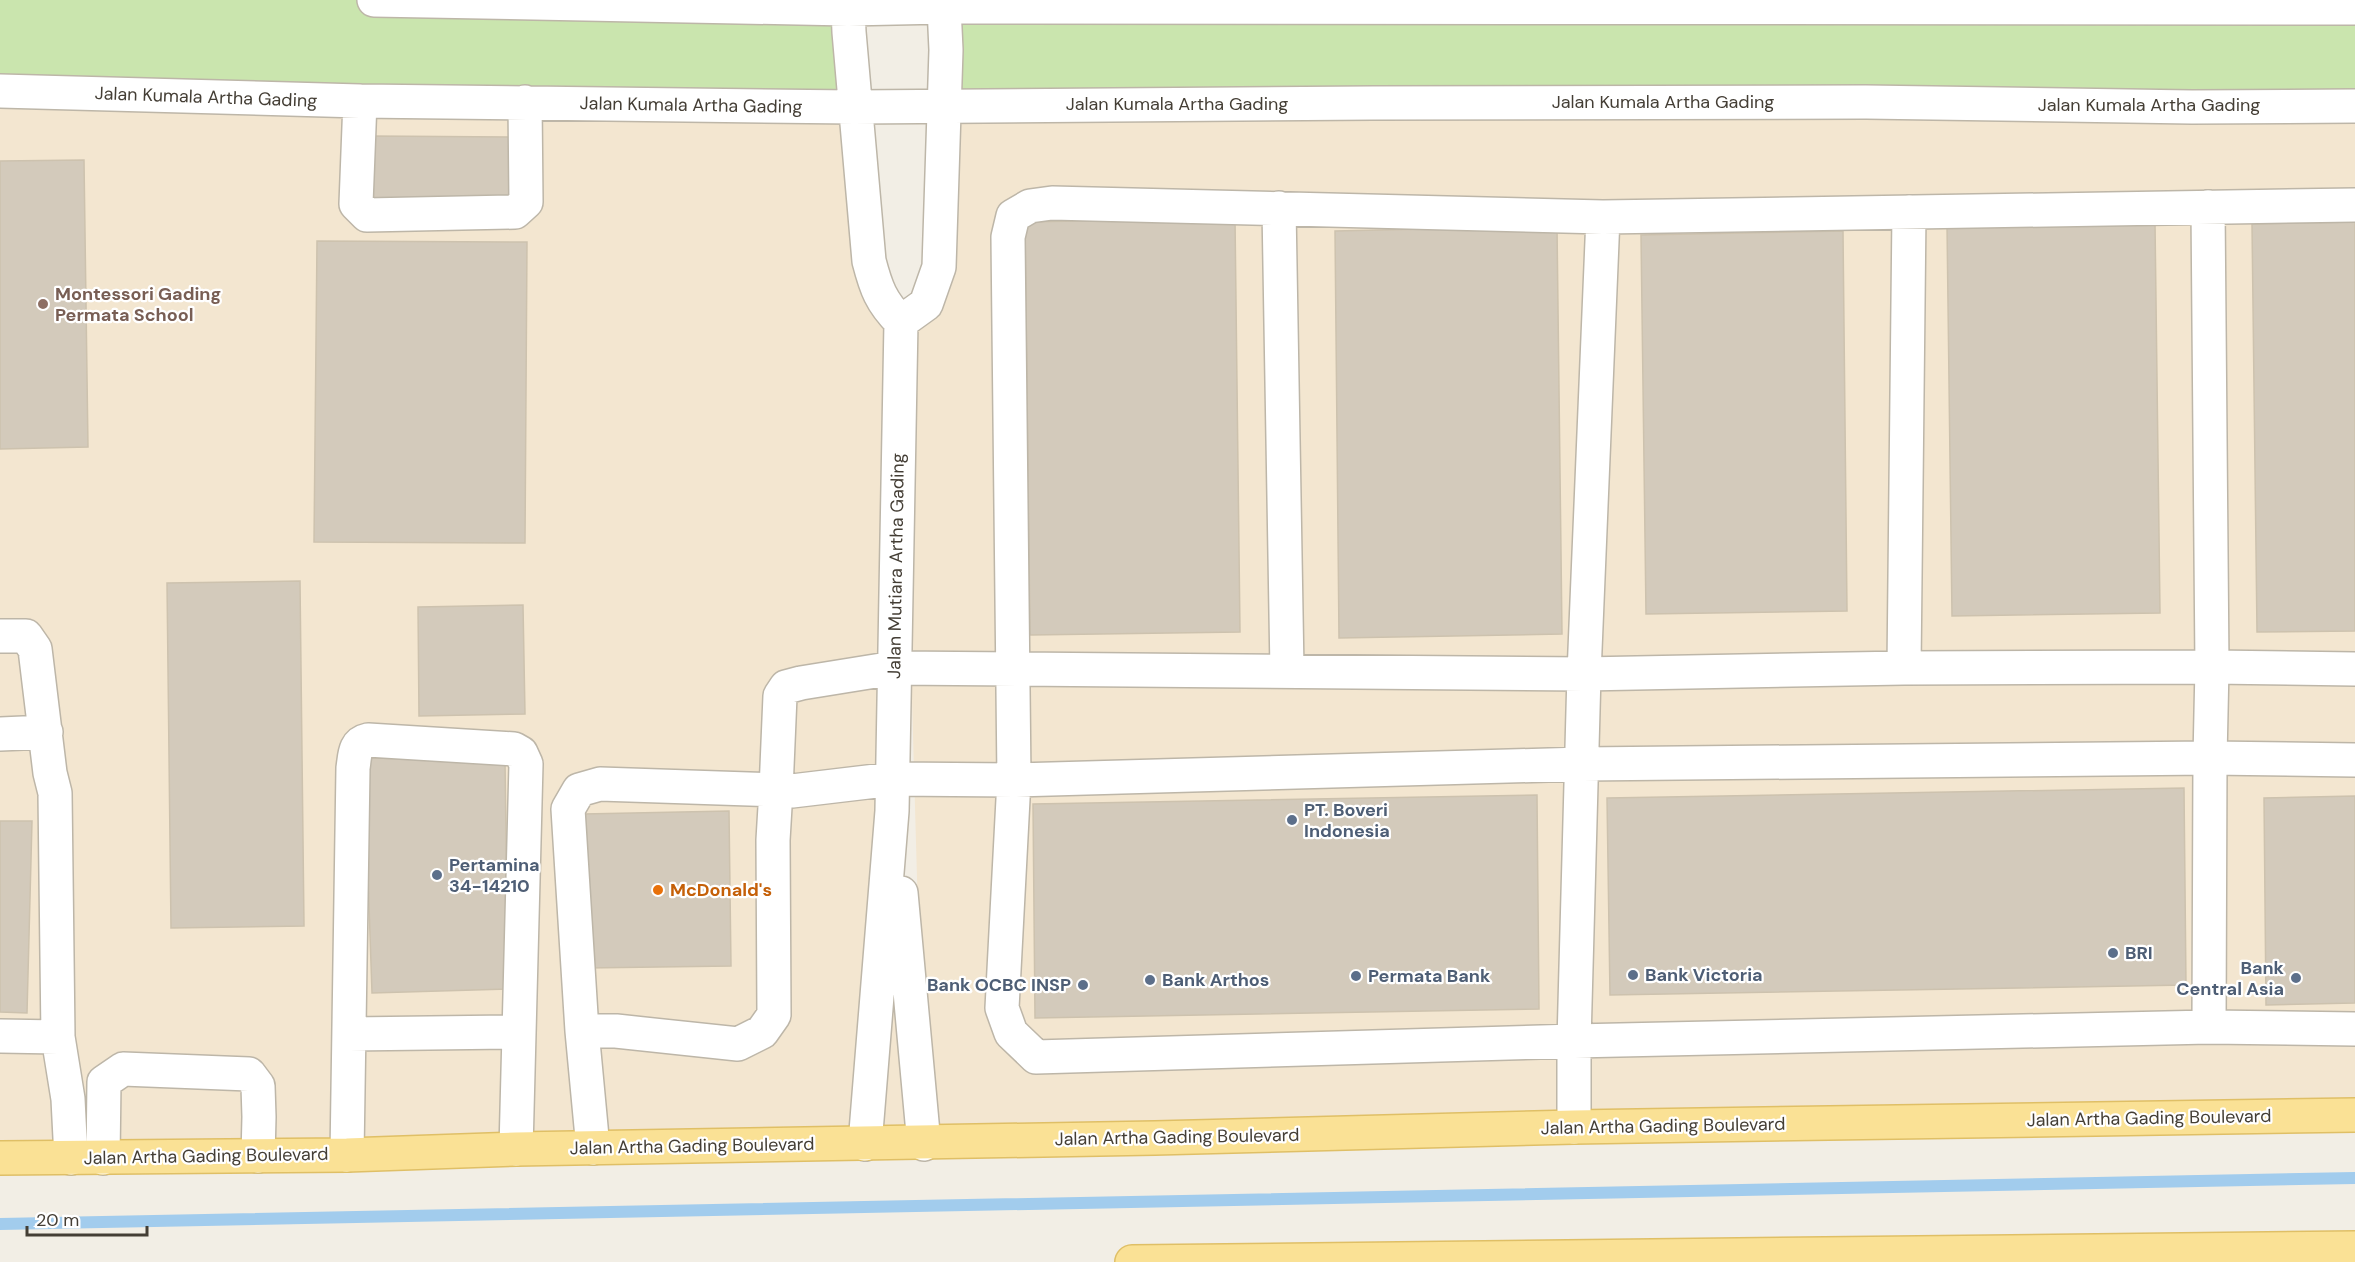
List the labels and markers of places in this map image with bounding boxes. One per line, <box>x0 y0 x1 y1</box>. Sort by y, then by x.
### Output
place label: Montessori Gading Permata School <box>55 282 221 327</box>
marker: Montessori Gading Permata School <box>36 297 50 311</box>
place label: PT. Boveri Indonesia <box>1304 798 1390 843</box>
marker: PT. Boveri Indonesia <box>1285 813 1299 827</box>
place label: Pertamina 34-14210 <box>449 853 540 898</box>
marker: Pertamina 34-14210 <box>430 868 444 882</box>
place label: McDonald's <box>670 878 772 902</box>
marker: McDonald's <box>651 883 665 897</box>
place label: BRI <box>2125 941 2153 965</box>
marker: BRI <box>2106 946 2120 960</box>
place label: Bank Central Asia <box>2176 956 2285 1001</box>
place label: Bank Victoria <box>1645 963 1763 987</box>
place label: Permata Bank <box>1368 964 1491 988</box>
place label: Bank Arthos <box>1162 968 1269 992</box>
marker: Bank Victoria <box>1626 968 1640 982</box>
marker: Permata Bank <box>1349 969 1363 983</box>
marker: Bank Central Asia <box>2289 971 2303 985</box>
place label: Bank OCBC INSP <box>927 973 1071 997</box>
marker: Bank Arthos <box>1143 973 1157 987</box>
marker: Bank OCBC INSP <box>1076 978 1090 992</box>

